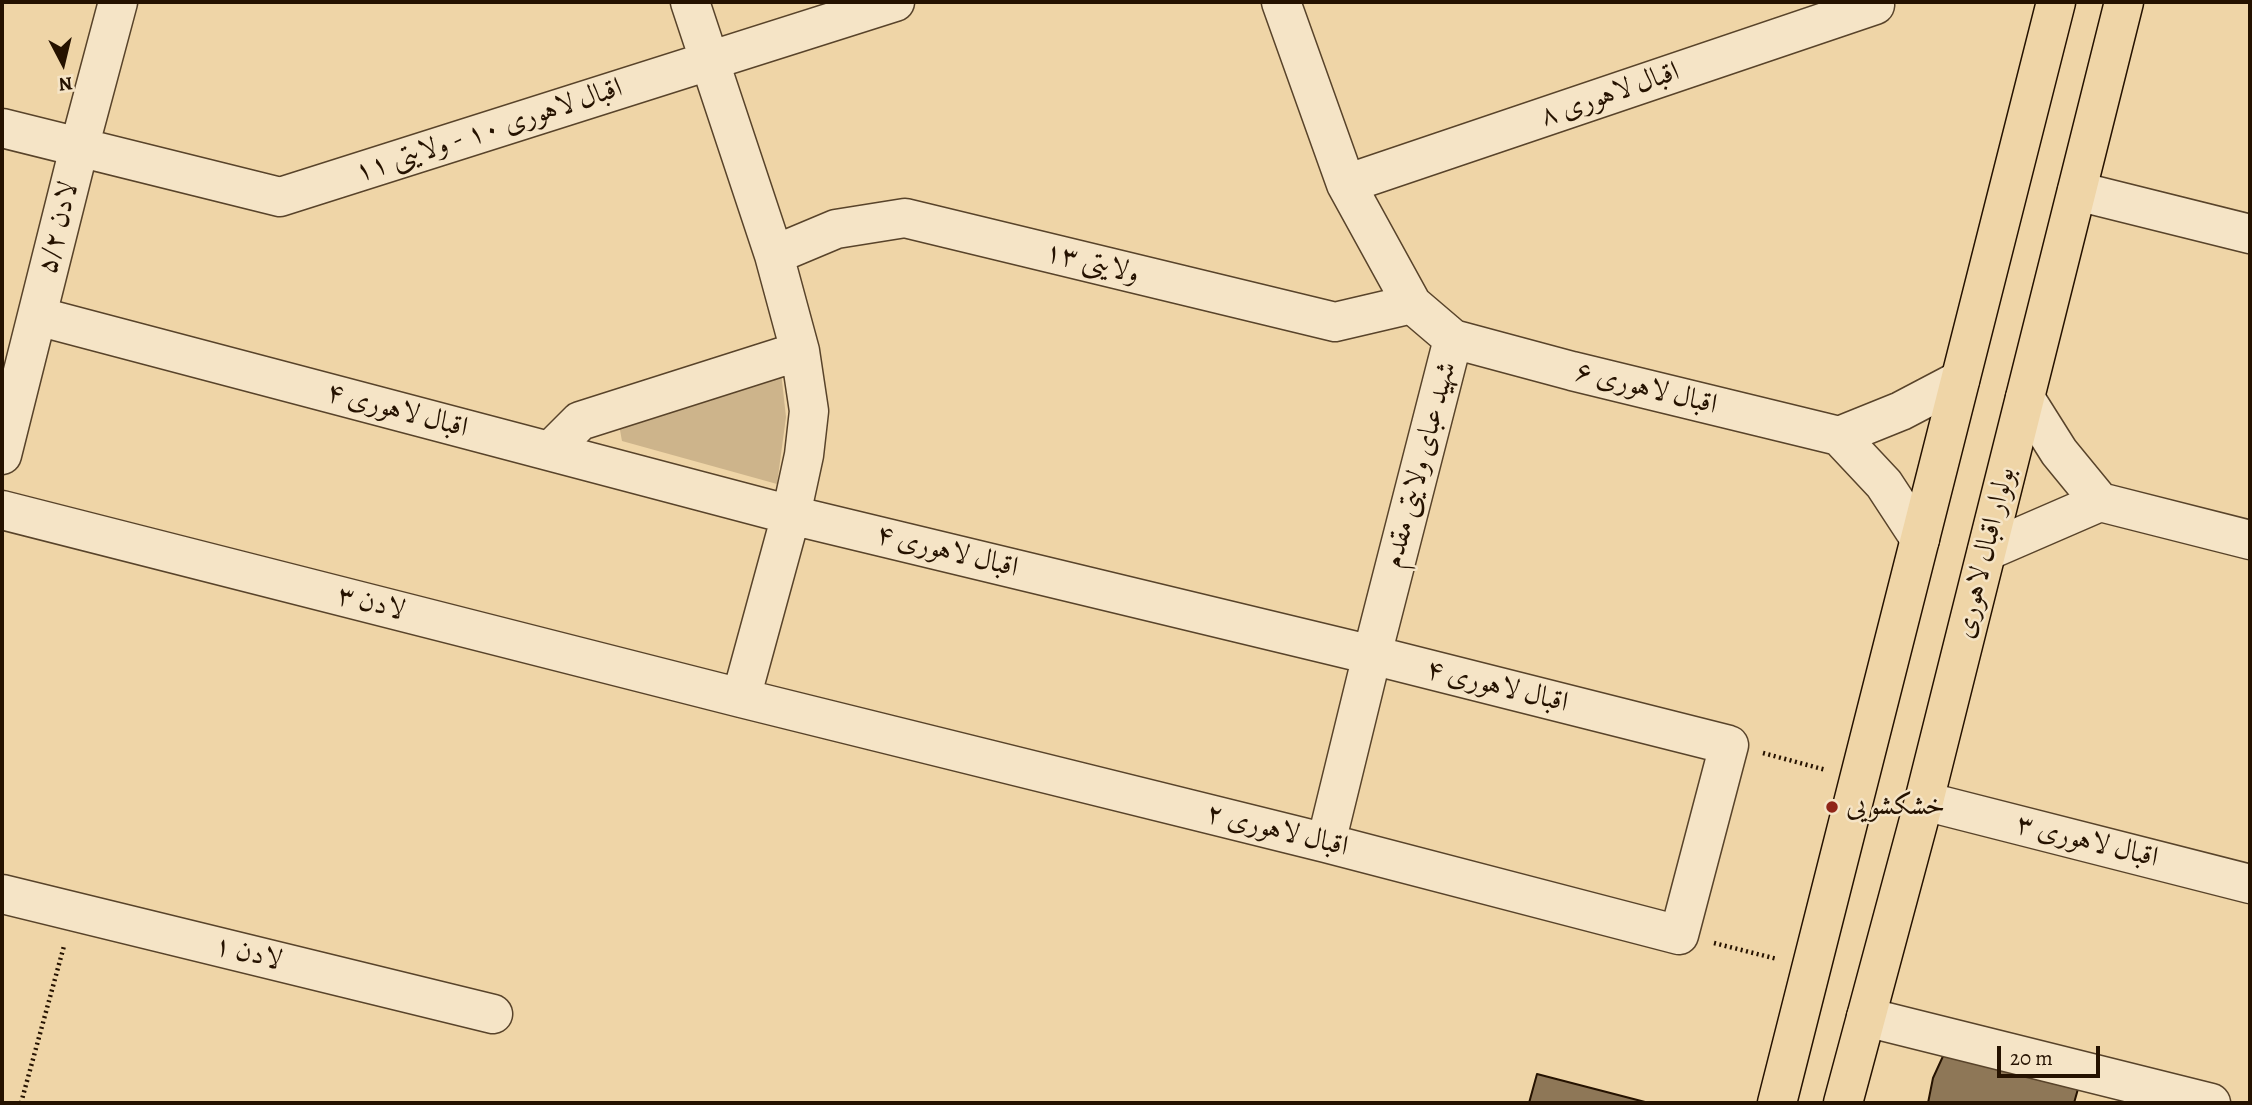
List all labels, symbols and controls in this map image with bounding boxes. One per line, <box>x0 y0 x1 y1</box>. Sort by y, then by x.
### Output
north arrow <box>28 28 98 98</box>
street label: اقبال لاهوری ۸ <box>1536 56 1684 134</box>
text: N <box>57 70 74 98</box>
street label: اقبال لاهوری ۱۰ - ولایتی ۱۱ <box>351 72 627 190</box>
street label: لادن ۵/۲ <box>31 178 87 278</box>
street label: ولایتی ۱۳ <box>1041 236 1143 292</box>
street label: اقبال لاهوری ۶ <box>1572 355 1720 423</box>
street label: شهید عبای ولایتی مقدم <box>1377 358 1465 572</box>
street label: اقبال لاهوری ۴ <box>323 376 471 446</box>
street label: بولوار اقبال لاهوری <box>1949 464 2023 642</box>
street label: اقبال لاهوری ۴ <box>873 518 1021 586</box>
street label: لادن ۳ <box>334 579 408 629</box>
street label: اقبال لاهوری ۴ <box>1423 653 1571 721</box>
place label: خشکشویی <box>1846 790 1945 824</box>
street label: اقبال لاهوری ۲ <box>1203 797 1351 865</box>
marker: خشکشویی <box>1824 799 1840 815</box>
street label: اقبال لاهوری ۳ <box>2013 808 2161 876</box>
street label: لادن ۱ <box>211 929 285 979</box>
scale bar <box>2000 1032 2103 1076</box>
text: 20 m <box>2010 1044 2053 1072</box>

